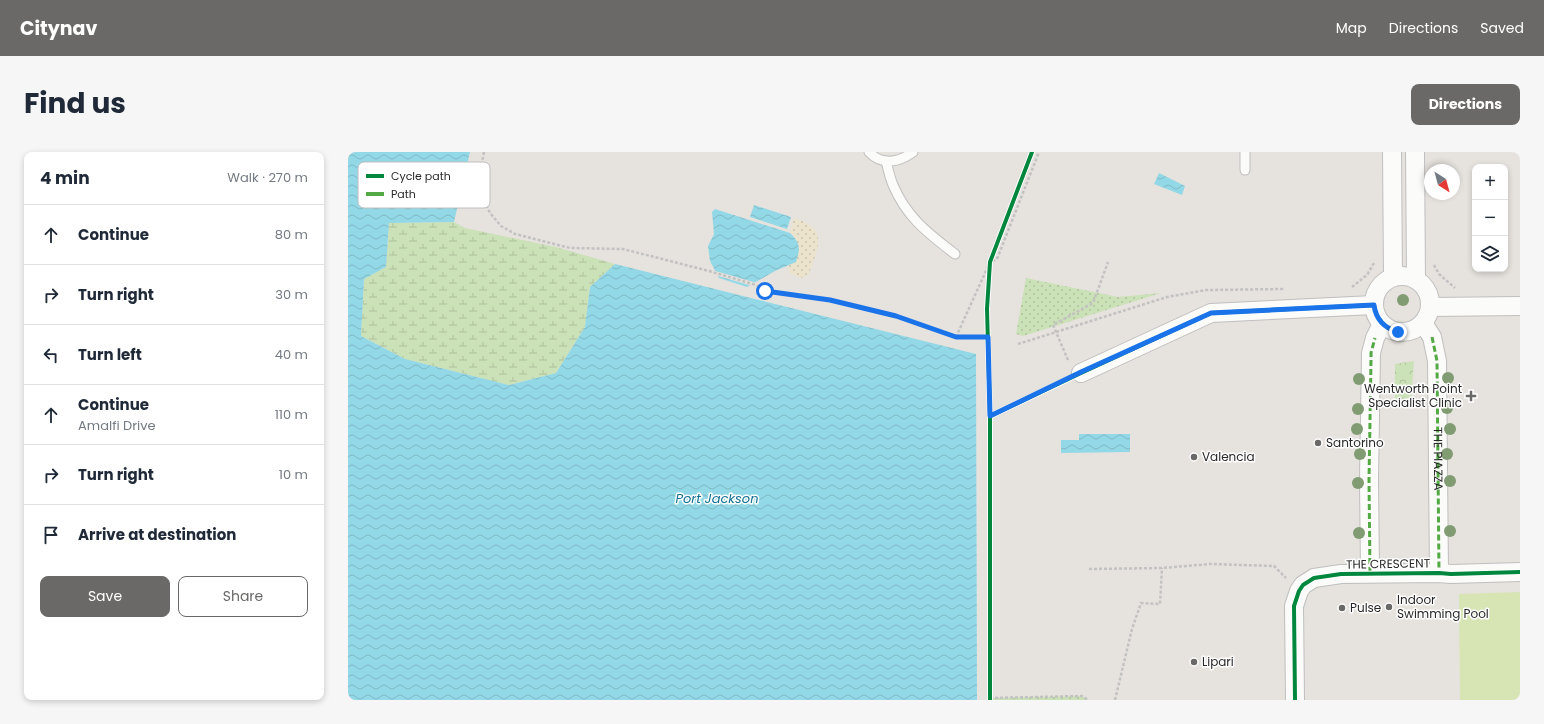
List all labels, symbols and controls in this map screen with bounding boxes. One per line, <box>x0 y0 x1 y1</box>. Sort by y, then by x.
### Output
text: Citynav <box>20 15 97 42</box>
text: Map <box>1336 18 1367 38</box>
text: Directions <box>1389 18 1458 38</box>
text: Saved <box>1480 18 1524 38</box>
text: Find us <box>24 84 126 123</box>
button: Directions <box>1411 84 1520 125</box>
legend <box>358 162 490 208</box>
north arrow <box>1424 164 1460 200</box>
map controls <box>1472 164 1508 272</box>
button: + <box>1472 164 1508 200</box>
text: 4 min <box>40 166 90 190</box>
text: Walk · 270 m <box>227 168 308 187</box>
text: Cycle path <box>391 168 451 184</box>
text: Path <box>391 186 416 202</box>
button: − <box>1472 200 1508 236</box>
icon: ahead <box>40 224 62 246</box>
text: Continue <box>78 224 149 245</box>
text: 80 m <box>275 225 308 244</box>
button: layers <box>1472 236 1508 272</box>
route start <box>756 282 774 300</box>
icon: right <box>40 284 62 306</box>
text: Turn right <box>78 284 154 305</box>
text: 30 m <box>275 285 308 304</box>
route end <box>1389 323 1407 341</box>
icon: left <box>40 344 62 366</box>
text: Turn left <box>78 344 142 365</box>
text: 40 m <box>275 345 308 364</box>
place label: Wentworth Point Specialist Clinic <box>1364 380 1462 411</box>
marker: Wentworth Point Specialist Clinic <box>1465 390 1477 402</box>
text: Continue <box>78 394 149 415</box>
icon: ahead <box>40 404 62 426</box>
text: 110 m <box>275 405 308 424</box>
text: Amalfi Drive <box>78 416 156 435</box>
street label: THE PIAZZA <box>1430 427 1447 491</box>
place label: Santorino <box>1326 434 1384 451</box>
marker: Santorino <box>1313 438 1323 448</box>
place label: Valencia <box>1202 448 1255 465</box>
marker: Valencia <box>1189 452 1199 462</box>
icon: right <box>40 464 62 486</box>
text: Turn right <box>78 464 154 485</box>
text: 10 m <box>279 465 308 484</box>
water label: Port Jackson <box>676 489 759 508</box>
icon: arrive <box>40 524 62 546</box>
text: Arrive at destination <box>78 524 236 545</box>
street label: THE CRESCENT <box>1346 554 1431 573</box>
button: Save <box>40 576 170 617</box>
button: Share <box>178 576 308 617</box>
place label: Indoor Swimming Pool <box>1397 591 1489 622</box>
place label: Pulse <box>1350 599 1381 616</box>
marker: Indoor Swimming Pool <box>1384 602 1394 612</box>
marker: Pulse <box>1337 603 1347 613</box>
place label: Lipari <box>1202 653 1234 670</box>
marker: Lipari <box>1189 657 1199 667</box>

